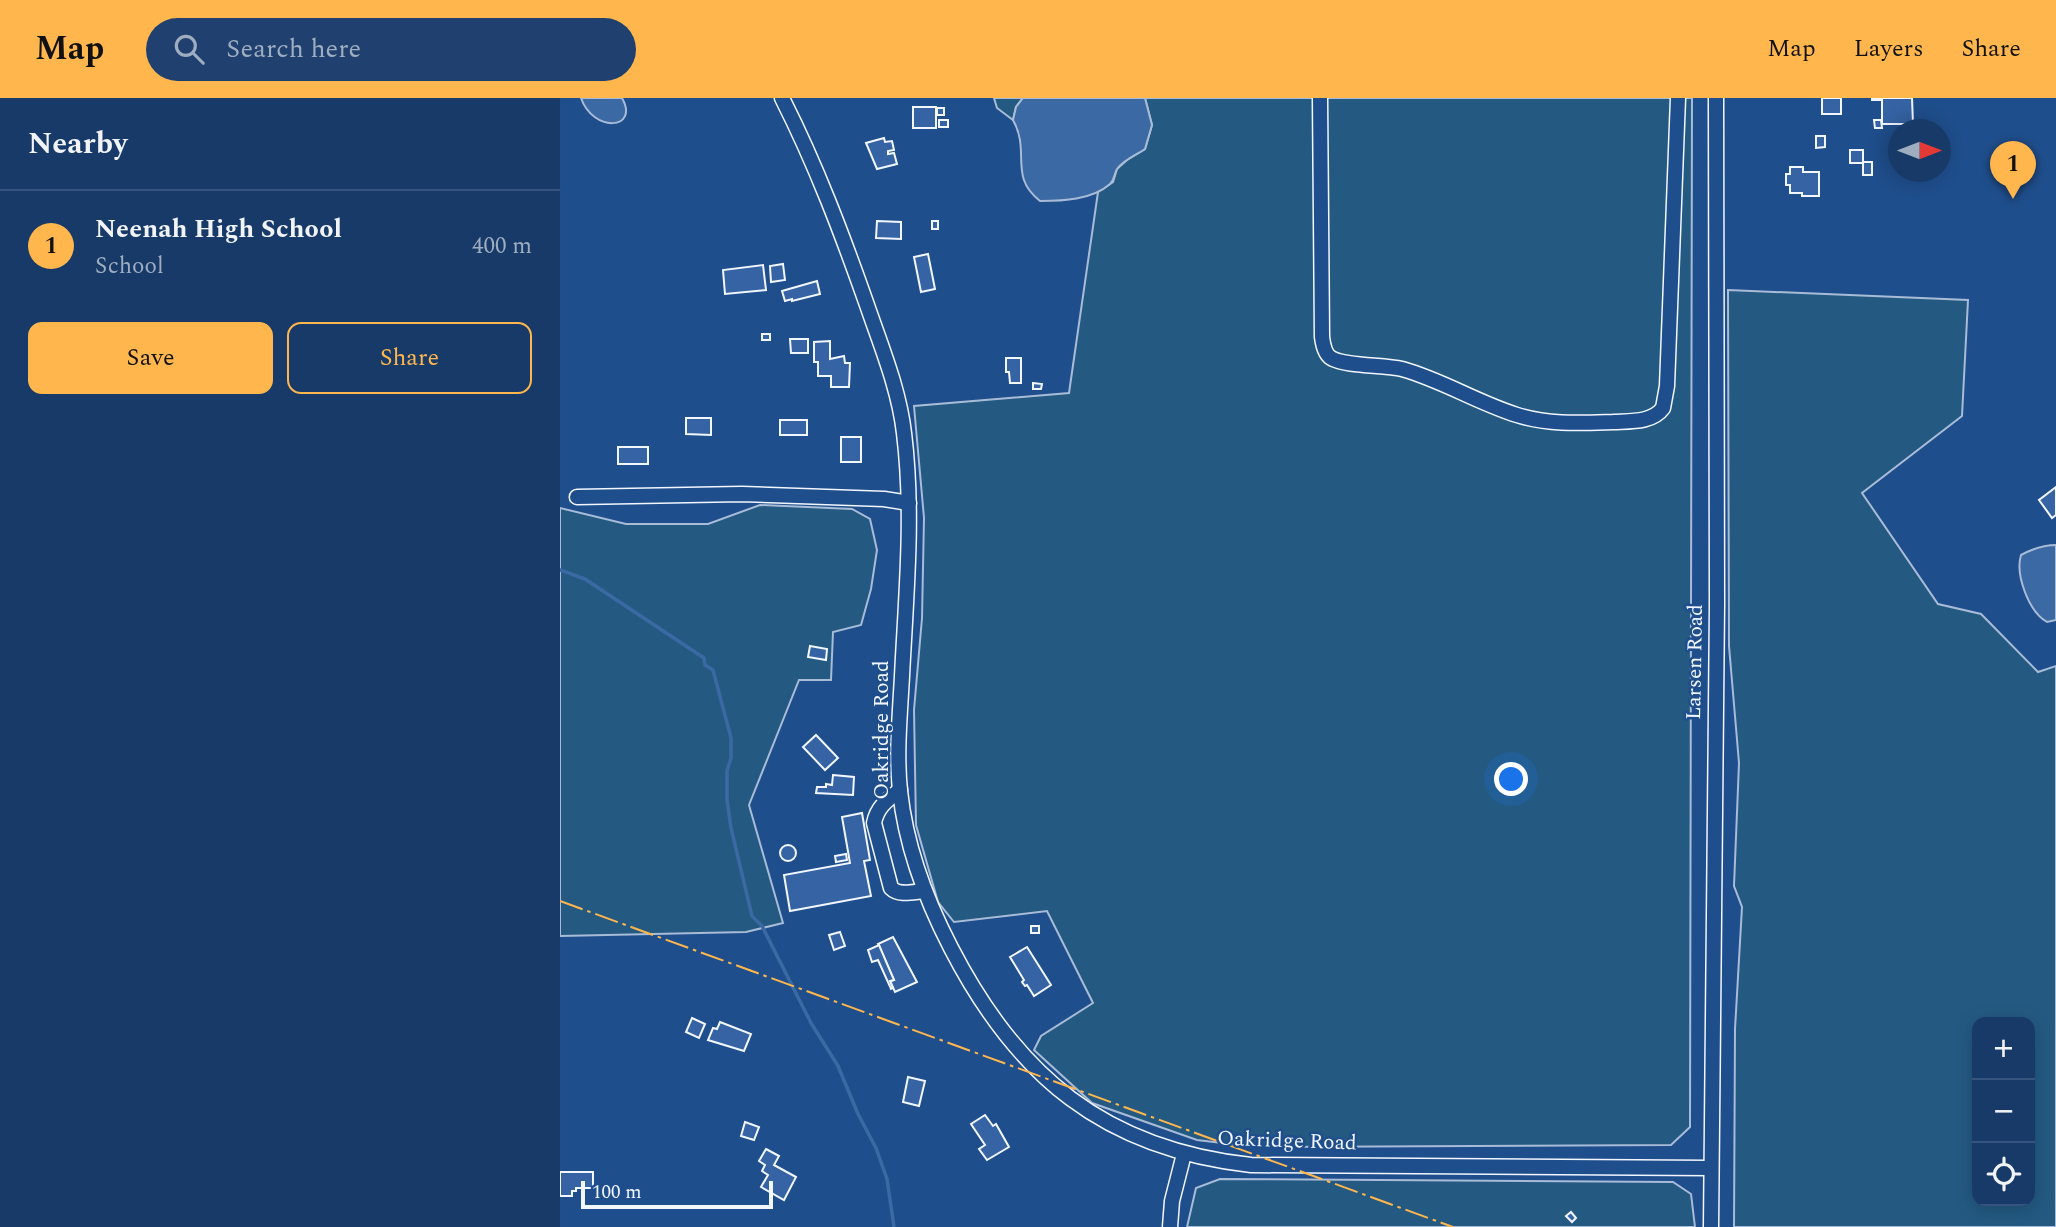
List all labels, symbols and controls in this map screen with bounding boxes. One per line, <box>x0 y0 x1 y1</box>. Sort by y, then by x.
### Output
search box <box>146 18 636 81</box>
text: Map <box>35 24 104 74</box>
text: Search here <box>226 29 361 69</box>
icon: search <box>170 30 208 68</box>
text: Map <box>1767 31 1816 67</box>
text: Layers <box>1854 31 1924 67</box>
text: Share <box>1962 31 2021 67</box>
north arrow <box>1888 119 1951 182</box>
text: Nearby <box>28 121 127 167</box>
pin: 1 <box>1990 141 2036 199</box>
text: Neenah High School <box>95 209 342 249</box>
text: 1 <box>45 229 57 264</box>
text: 400 m <box>472 229 532 264</box>
text: School <box>95 249 164 284</box>
button: Save <box>28 322 273 394</box>
button: Share <box>287 322 532 394</box>
street label: Larsen Road <box>1678 604 1712 720</box>
street label: Oakridge Road <box>866 660 898 800</box>
your location <box>1494 762 1528 796</box>
map controls <box>1972 1017 2035 1206</box>
button: + <box>1972 1017 2035 1080</box>
button: − <box>1972 1080 2035 1143</box>
street label: Oakridge Road <box>1217 1123 1357 1159</box>
button: locate <box>1972 1143 2035 1206</box>
scale bar <box>581 1178 774 1210</box>
text: 100 m <box>592 1178 642 1207</box>

